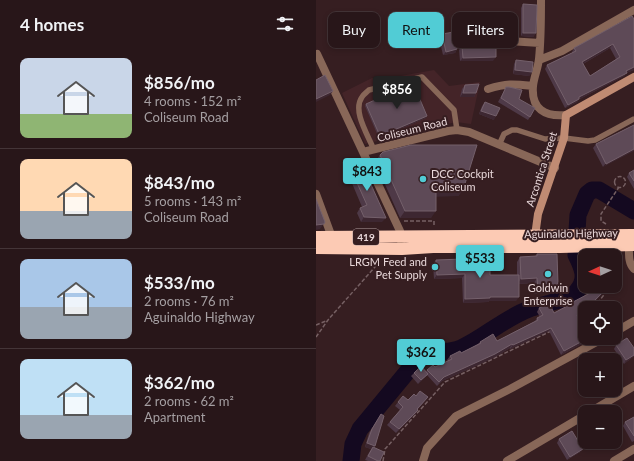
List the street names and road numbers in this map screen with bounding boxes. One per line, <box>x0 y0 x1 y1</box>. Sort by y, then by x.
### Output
street label: Coliseum Road <box>376 114 448 144</box>
street label: Arcontica Street <box>523 130 559 208</box>
street label: Aguinaldo Highway <box>524 226 618 240</box>
road number: 419 <box>353 229 379 245</box>

